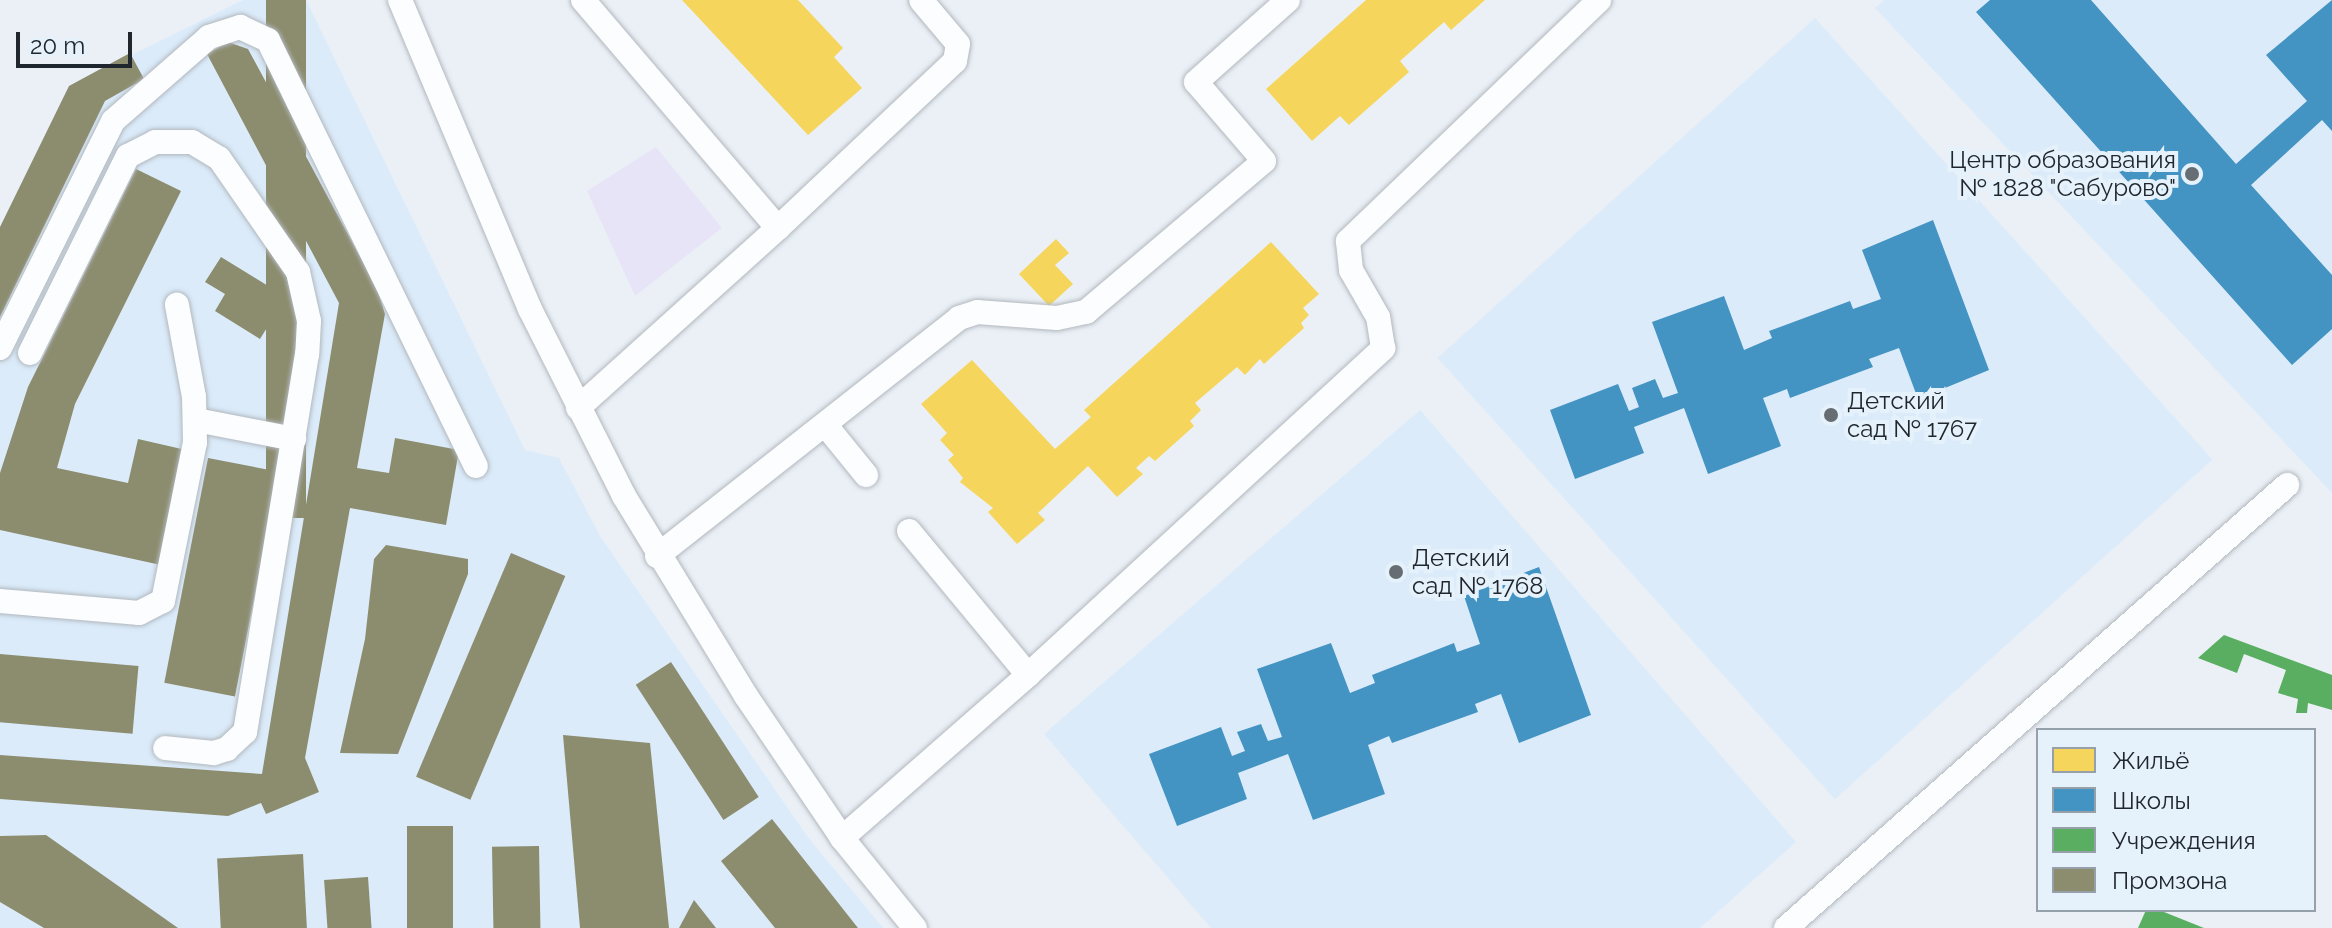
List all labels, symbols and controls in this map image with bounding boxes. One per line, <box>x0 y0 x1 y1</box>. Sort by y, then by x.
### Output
scale bar <box>20 16 136 66</box>
text: 20 m <box>30 31 85 60</box>
place label: Центр образования № 1828 "Сабурово" <box>1949 146 2176 202</box>
marker: Центр образования № 1828 "Сабурово" <box>2183 165 2201 183</box>
place label: Детский сад № 1767 <box>1847 387 1977 443</box>
marker: Детский сад № 1767 <box>1822 406 1840 424</box>
place label: Детский сад № 1768 <box>1412 544 1543 600</box>
marker: Детский сад № 1768 <box>1387 563 1405 581</box>
legend <box>2036 728 2316 912</box>
text: Жильё <box>2112 746 2189 775</box>
text: Школы <box>2112 786 2191 815</box>
text: Учреждения <box>2112 826 2256 855</box>
text: Промзона <box>2112 866 2227 895</box>

